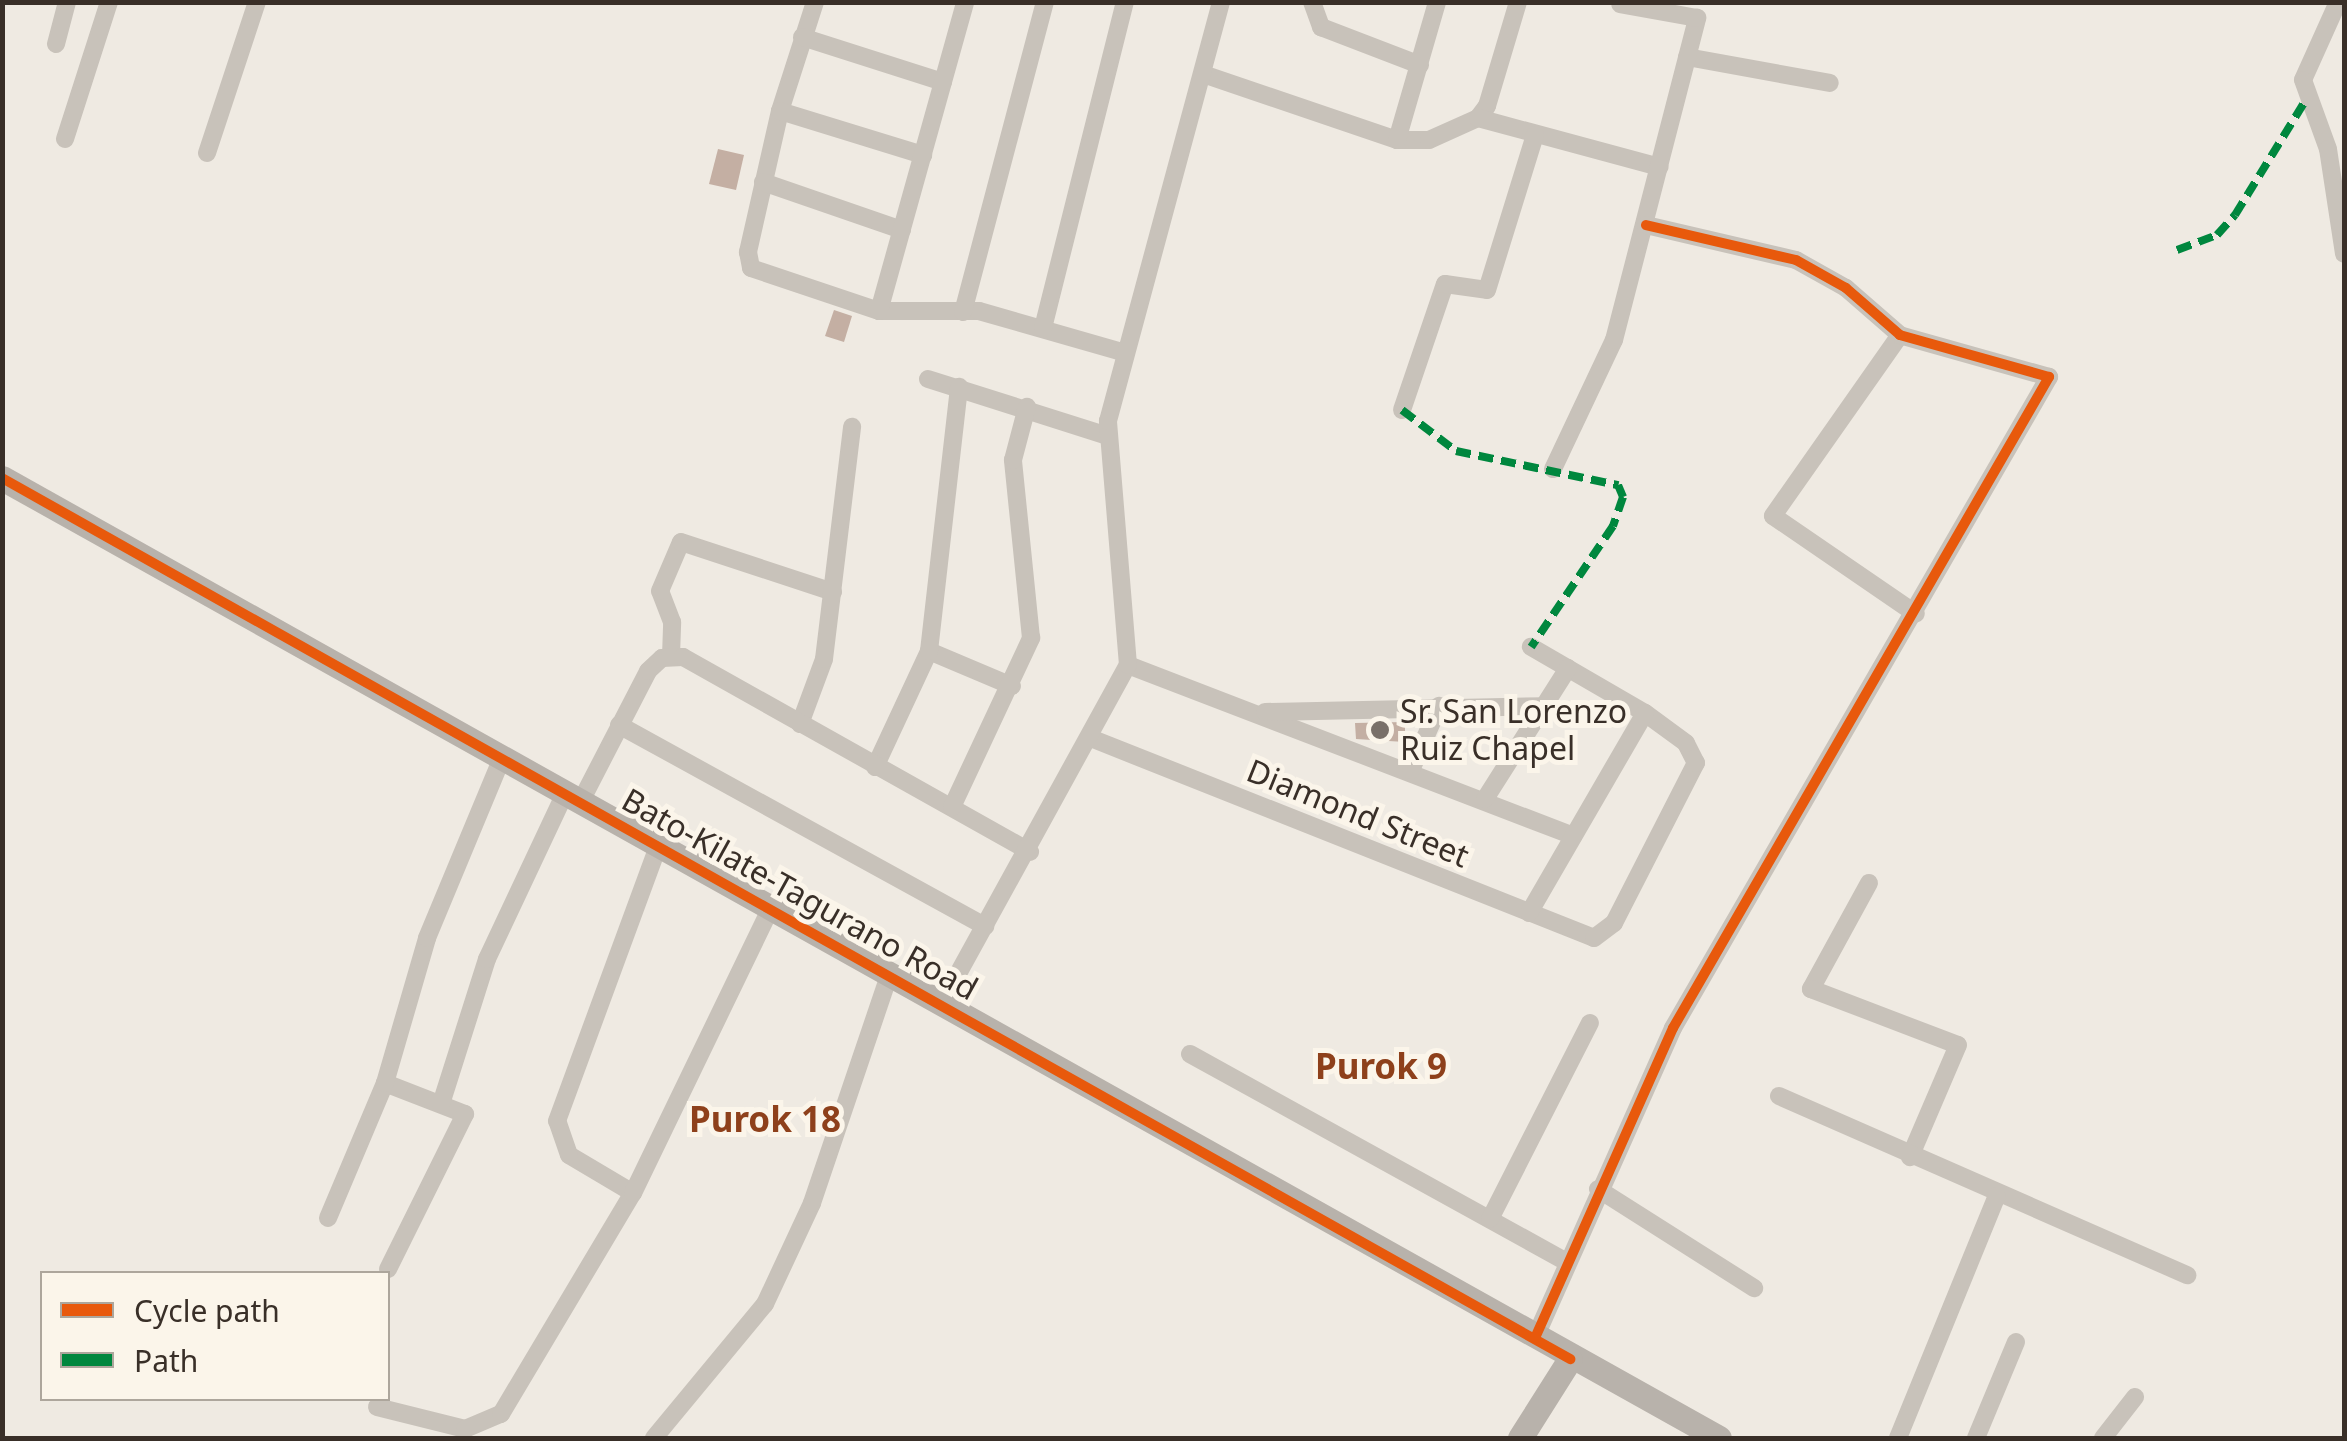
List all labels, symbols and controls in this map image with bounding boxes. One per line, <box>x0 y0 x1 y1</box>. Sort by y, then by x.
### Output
place label: Sr. San Lorenzo Ruiz Chapel <box>1400 693 1627 768</box>
marker: Sr. San Lorenzo Ruiz Chapel <box>1369 719 1391 741</box>
street label: Diamond Street <box>1241 751 1475 875</box>
street label: Bato-Kilate-Tagurano Road <box>616 780 984 1008</box>
district label: Purok 9 <box>1315 1045 1447 1087</box>
district label: Purok 18 <box>689 1098 841 1140</box>
legend <box>40 1271 390 1401</box>
text: Cycle path <box>134 1290 280 1331</box>
text: Path <box>134 1340 198 1381</box>

